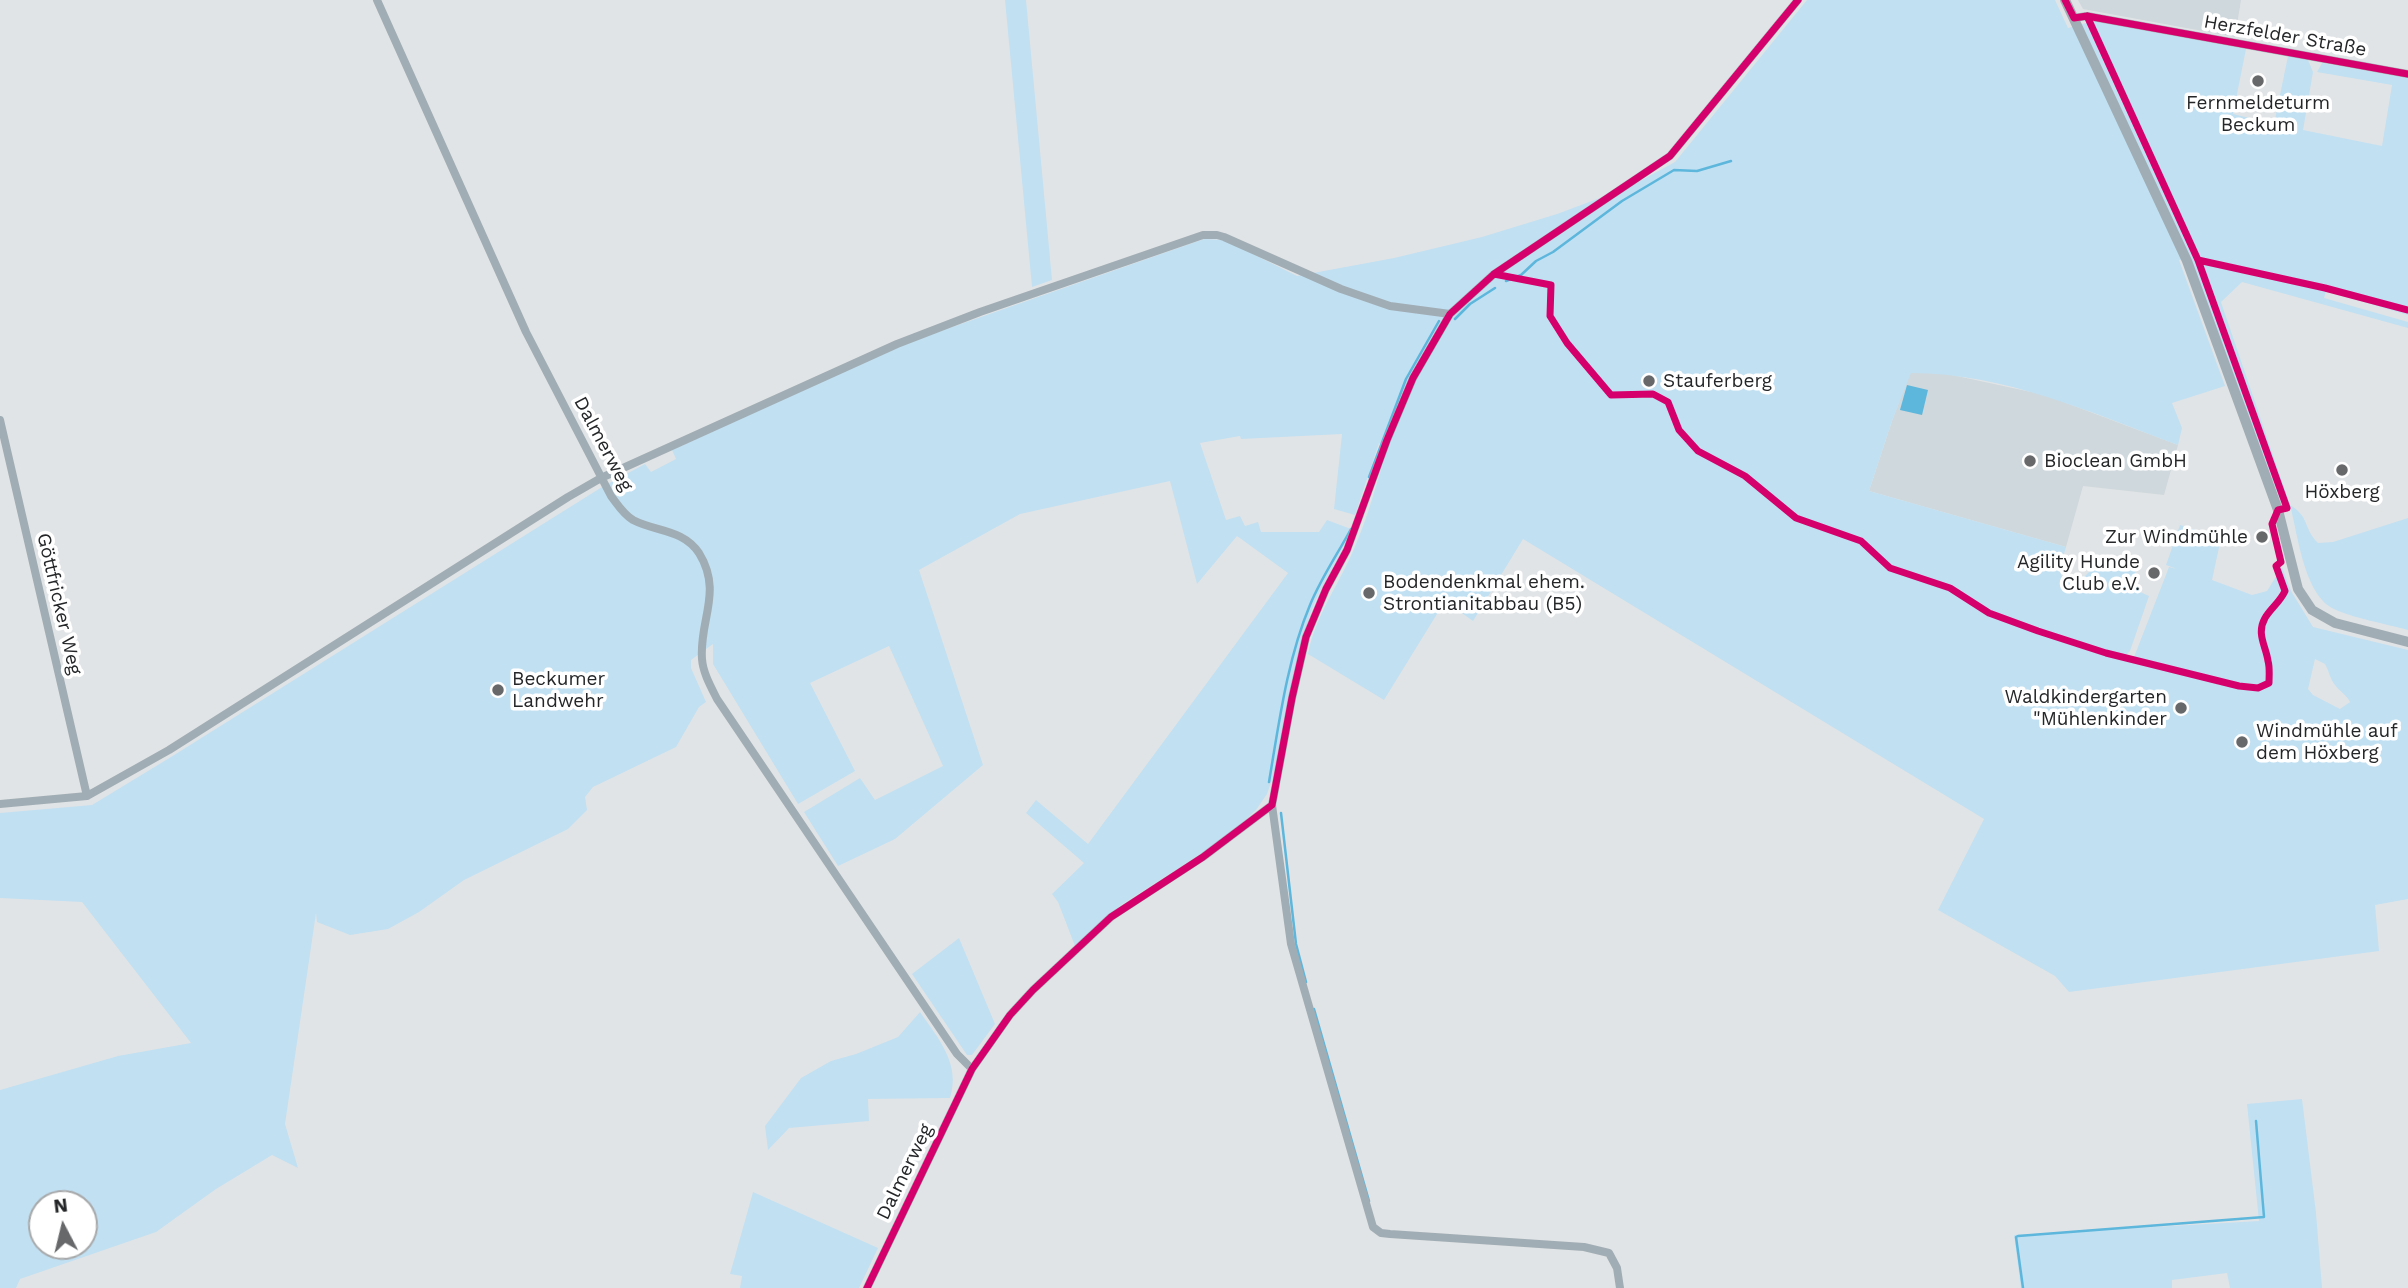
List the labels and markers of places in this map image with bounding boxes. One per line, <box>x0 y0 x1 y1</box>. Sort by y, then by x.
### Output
marker: Fernmeldeturm Beckum <box>2250 73 2266 89</box>
place label: Fernmeldeturm Beckum <box>2186 92 2330 136</box>
place label: Stauferberg <box>1663 370 1772 392</box>
marker: Stauferberg <box>1641 373 1657 389</box>
place label: Bioclean GmbH <box>2044 450 2187 472</box>
marker: Bioclean GmbH <box>2022 453 2038 469</box>
marker: Höxberg <box>2334 462 2350 478</box>
place label: Höxberg <box>2304 481 2380 503</box>
place label: Zur Windmühle <box>2105 526 2248 548</box>
marker: Zur Windmühle <box>2254 529 2270 545</box>
place label: Agility Hunde Club e.V. <box>2017 551 2140 595</box>
marker: Agility Hunde Club e.V. <box>2146 565 2162 581</box>
place label: Bodendenkmal ehem. Strontianitabbau (B5) <box>1383 571 1585 615</box>
marker: Bodendenkmal ehem. Strontianitabbau (B5) <box>1361 585 1377 601</box>
place label: Beckumer Landwehr <box>512 668 605 712</box>
marker: Beckumer Landwehr <box>490 682 506 698</box>
place label: Waldkindergarten "Mühlenkinder <box>2005 686 2167 730</box>
marker: Waldkindergarten "Mühlenkinder <box>2173 700 2189 716</box>
place label: Windmühle auf dem Höxberg <box>2256 720 2398 764</box>
marker: Windmühle auf dem Höxberg <box>2234 734 2250 750</box>

